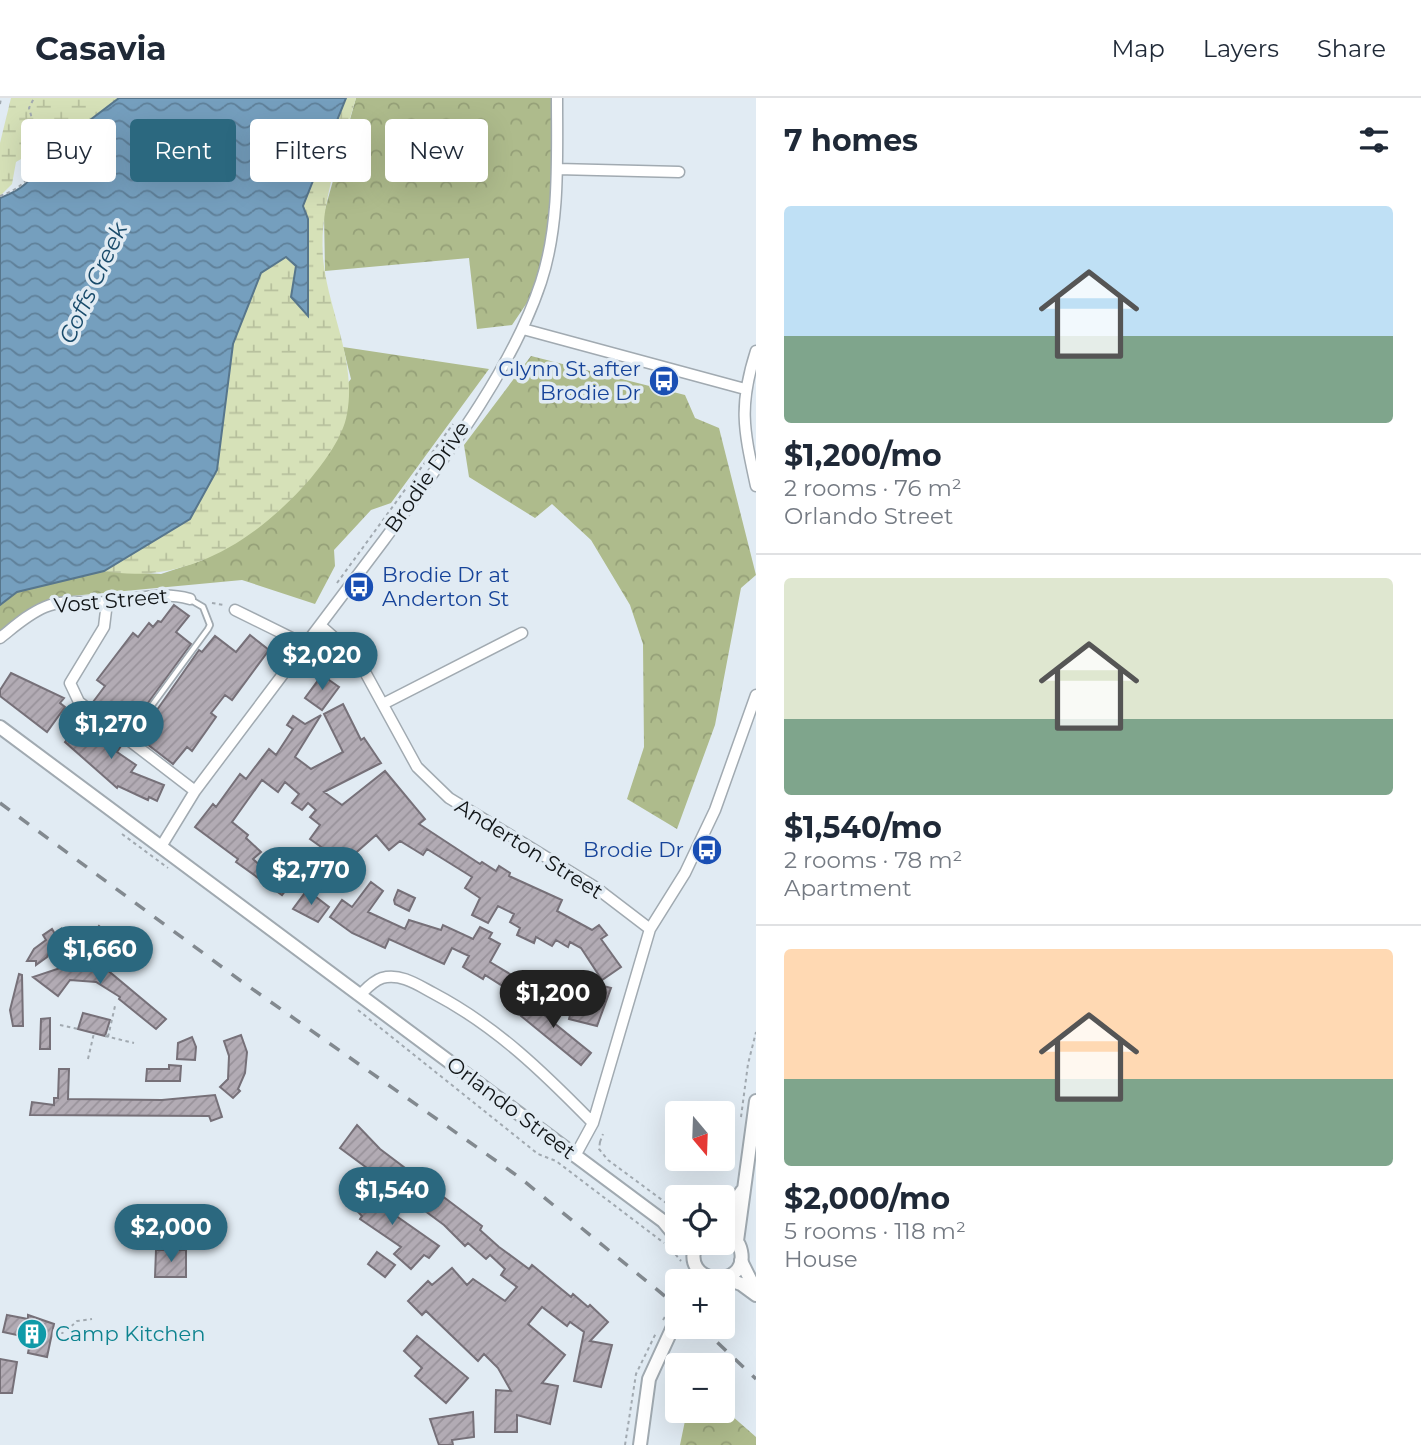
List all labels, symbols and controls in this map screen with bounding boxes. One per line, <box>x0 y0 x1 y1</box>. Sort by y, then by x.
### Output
text: Casavia <box>35 28 167 68</box>
text: Map <box>1111 34 1165 63</box>
text: Layers <box>1203 34 1279 63</box>
text: Share <box>1317 34 1386 63</box>
chip: Buy <box>21 119 116 182</box>
chip: Rent <box>130 119 236 182</box>
chip: Filters <box>250 119 371 182</box>
chip: New <box>385 119 488 182</box>
icon: filters <box>1355 121 1393 159</box>
text: 7 homes <box>784 122 918 159</box>
water label: Coffs Creek <box>53 217 134 348</box>
icon: home <box>1026 251 1152 377</box>
place label: Glynn St after Brodie Dr <box>498 356 641 405</box>
bus stop icon: Glynn St after Brodie Dr <box>647 364 681 398</box>
street label: Brodie Drive <box>379 416 474 537</box>
text: $1,200/mo <box>784 437 942 474</box>
text: 2 rooms · 76 m² <box>784 474 962 502</box>
text: Orlando Street <box>784 502 953 530</box>
place label: Brodie Dr at Anderton St <box>382 562 509 611</box>
bus stop icon: Brodie Dr at Anderton St <box>342 570 376 604</box>
street label: Vost Street <box>53 583 169 618</box>
icon: home <box>1026 623 1152 749</box>
pin: $2,020 <box>265 632 379 692</box>
text: $2,020 <box>283 641 361 669</box>
pin: $1,270 <box>54 702 168 761</box>
text: $1,270 <box>75 710 147 738</box>
street label: Anderton Street <box>451 793 608 904</box>
text: $1,540/mo <box>784 809 942 846</box>
bus stop icon: Brodie Dr <box>690 833 724 867</box>
place label: Brodie Dr <box>583 837 684 862</box>
text: 2 rooms · 78 m² <box>784 846 962 874</box>
pin: $2,770 <box>254 848 368 907</box>
text: $2,770 <box>272 856 350 884</box>
text: Apartment <box>784 874 912 902</box>
pin: $1,660 <box>43 926 157 986</box>
text: $1,660 <box>63 935 137 963</box>
pin: $1,200 <box>496 970 610 1030</box>
text: $1,200 <box>516 979 590 1007</box>
icon: home <box>1026 994 1152 1120</box>
street label: Orlando Street <box>442 1051 581 1164</box>
north arrow <box>665 1101 735 1171</box>
map controls <box>665 1101 735 1423</box>
pin: $1,540 <box>335 1168 449 1227</box>
text: $1,540 <box>355 1176 429 1204</box>
text: $2,000/mo <box>784 1180 950 1217</box>
button: locate <box>665 1185 735 1255</box>
pin: $2,000 <box>114 1204 228 1264</box>
text: $2,000 <box>130 1213 212 1241</box>
text: 5 rooms · 118 m² <box>784 1217 966 1245</box>
text: House <box>784 1245 858 1273</box>
button: + <box>665 1269 735 1339</box>
building icon: Camp Kitchen <box>15 1317 49 1351</box>
place label: Camp Kitchen <box>55 1321 205 1346</box>
button: − <box>665 1353 735 1423</box>

